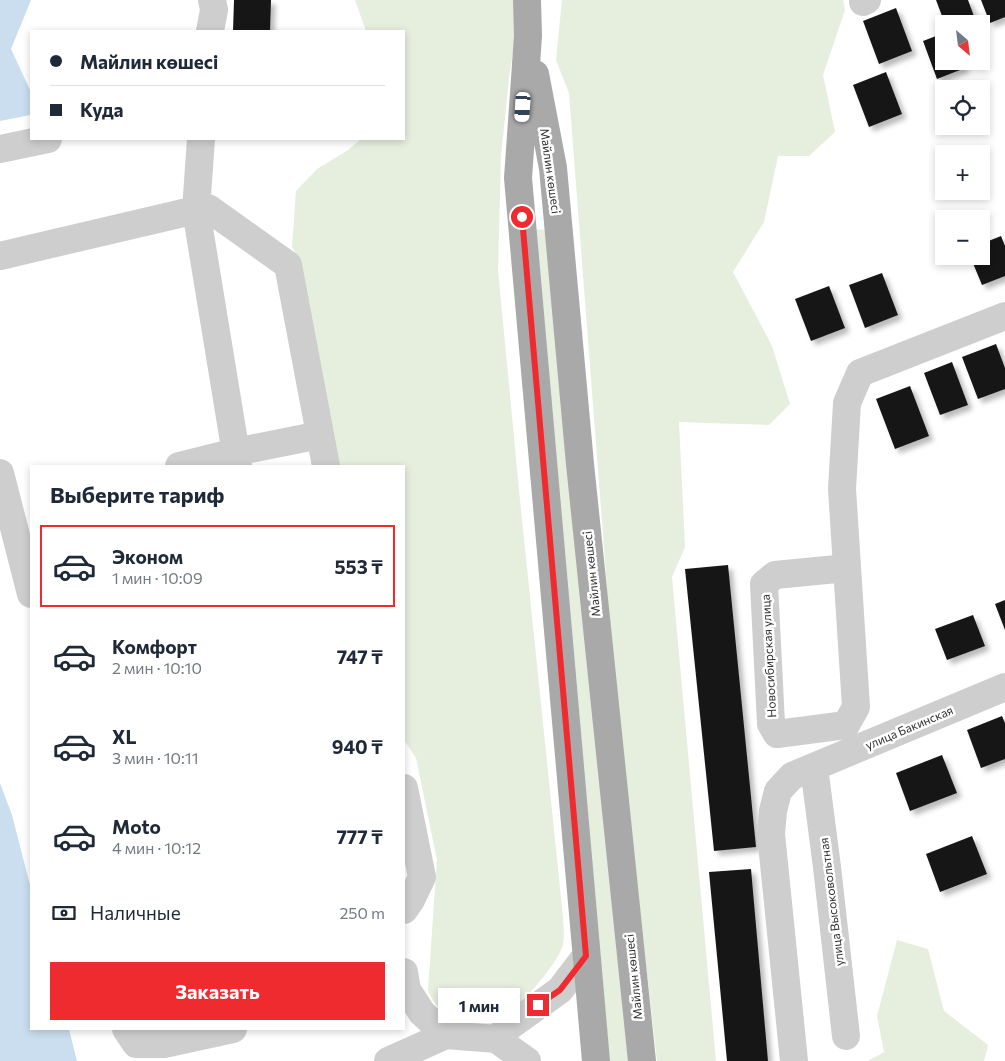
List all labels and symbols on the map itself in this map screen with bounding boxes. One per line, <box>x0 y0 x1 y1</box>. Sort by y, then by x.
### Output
north arrow <box>935 15 990 70</box>
car <box>514 92 531 122</box>
street label: Майлин көшесі <box>538 127 564 215</box>
route start <box>511 206 533 228</box>
street label: Майлин көшесі <box>580 530 602 618</box>
street label: Новосибирская улица <box>758 594 778 718</box>
street label: улица Бакинская <box>863 702 955 752</box>
street label: улица Высоковольтная <box>816 837 846 967</box>
street label: Майлин көшесі <box>622 933 644 1021</box>
callout: 1 мин <box>438 988 520 1022</box>
route end <box>527 994 549 1016</box>

